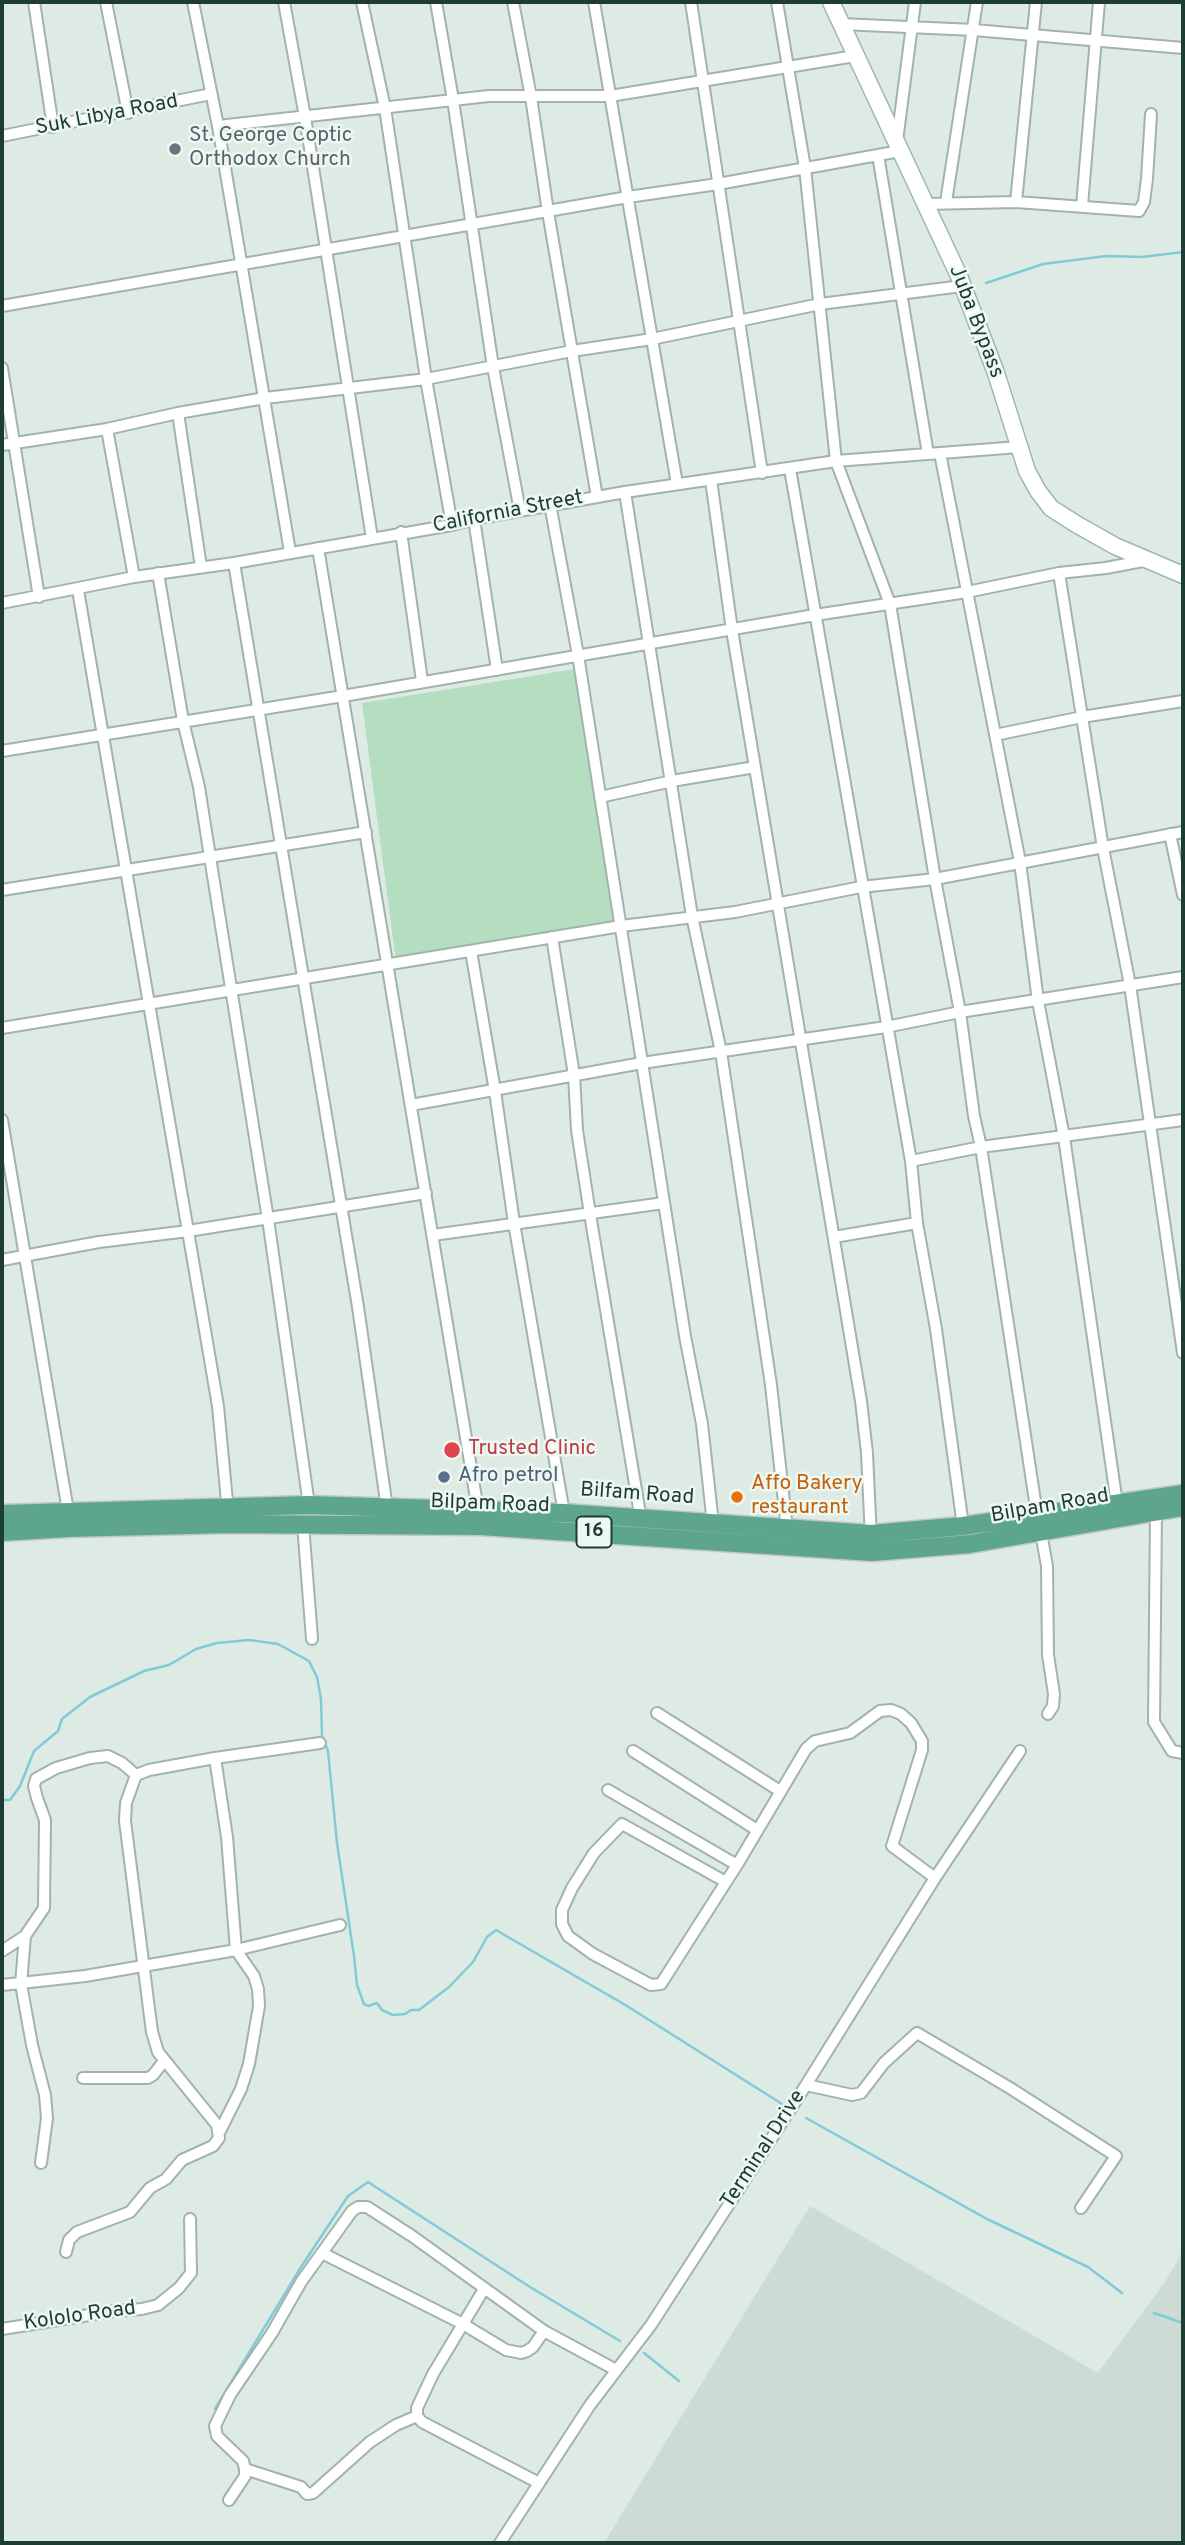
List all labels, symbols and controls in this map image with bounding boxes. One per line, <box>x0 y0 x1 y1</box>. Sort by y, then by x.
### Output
street label: Suk Libya Road <box>34 90 180 142</box>
place label: St. George Coptic Orthodox Church <box>189 124 352 174</box>
marker: St. George Coptic Orthodox Church <box>167 141 183 157</box>
street label: Juba Bypass <box>942 262 1008 382</box>
street label: California Street <box>431 486 585 540</box>
place label: Trusted Clinic <box>468 1437 596 1463</box>
marker: Trusted Clinic <box>442 1440 462 1460</box>
place label: Afro petrol <box>458 1464 559 1490</box>
marker: Afro petrol <box>436 1469 452 1485</box>
place label: Affo Bakery restaurant <box>751 1472 863 1522</box>
street label: Bilfam Road <box>579 1478 695 1512</box>
street label: Bilpam Road <box>989 1484 1111 1530</box>
marker: Affo Bakery restaurant <box>729 1489 745 1505</box>
street label: Bilpam Road <box>430 1490 550 1520</box>
road number: 16 <box>576 1516 612 1548</box>
street label: Terminal Drive <box>716 2086 812 2214</box>
street label: Kololo Road <box>22 2297 138 2337</box>

